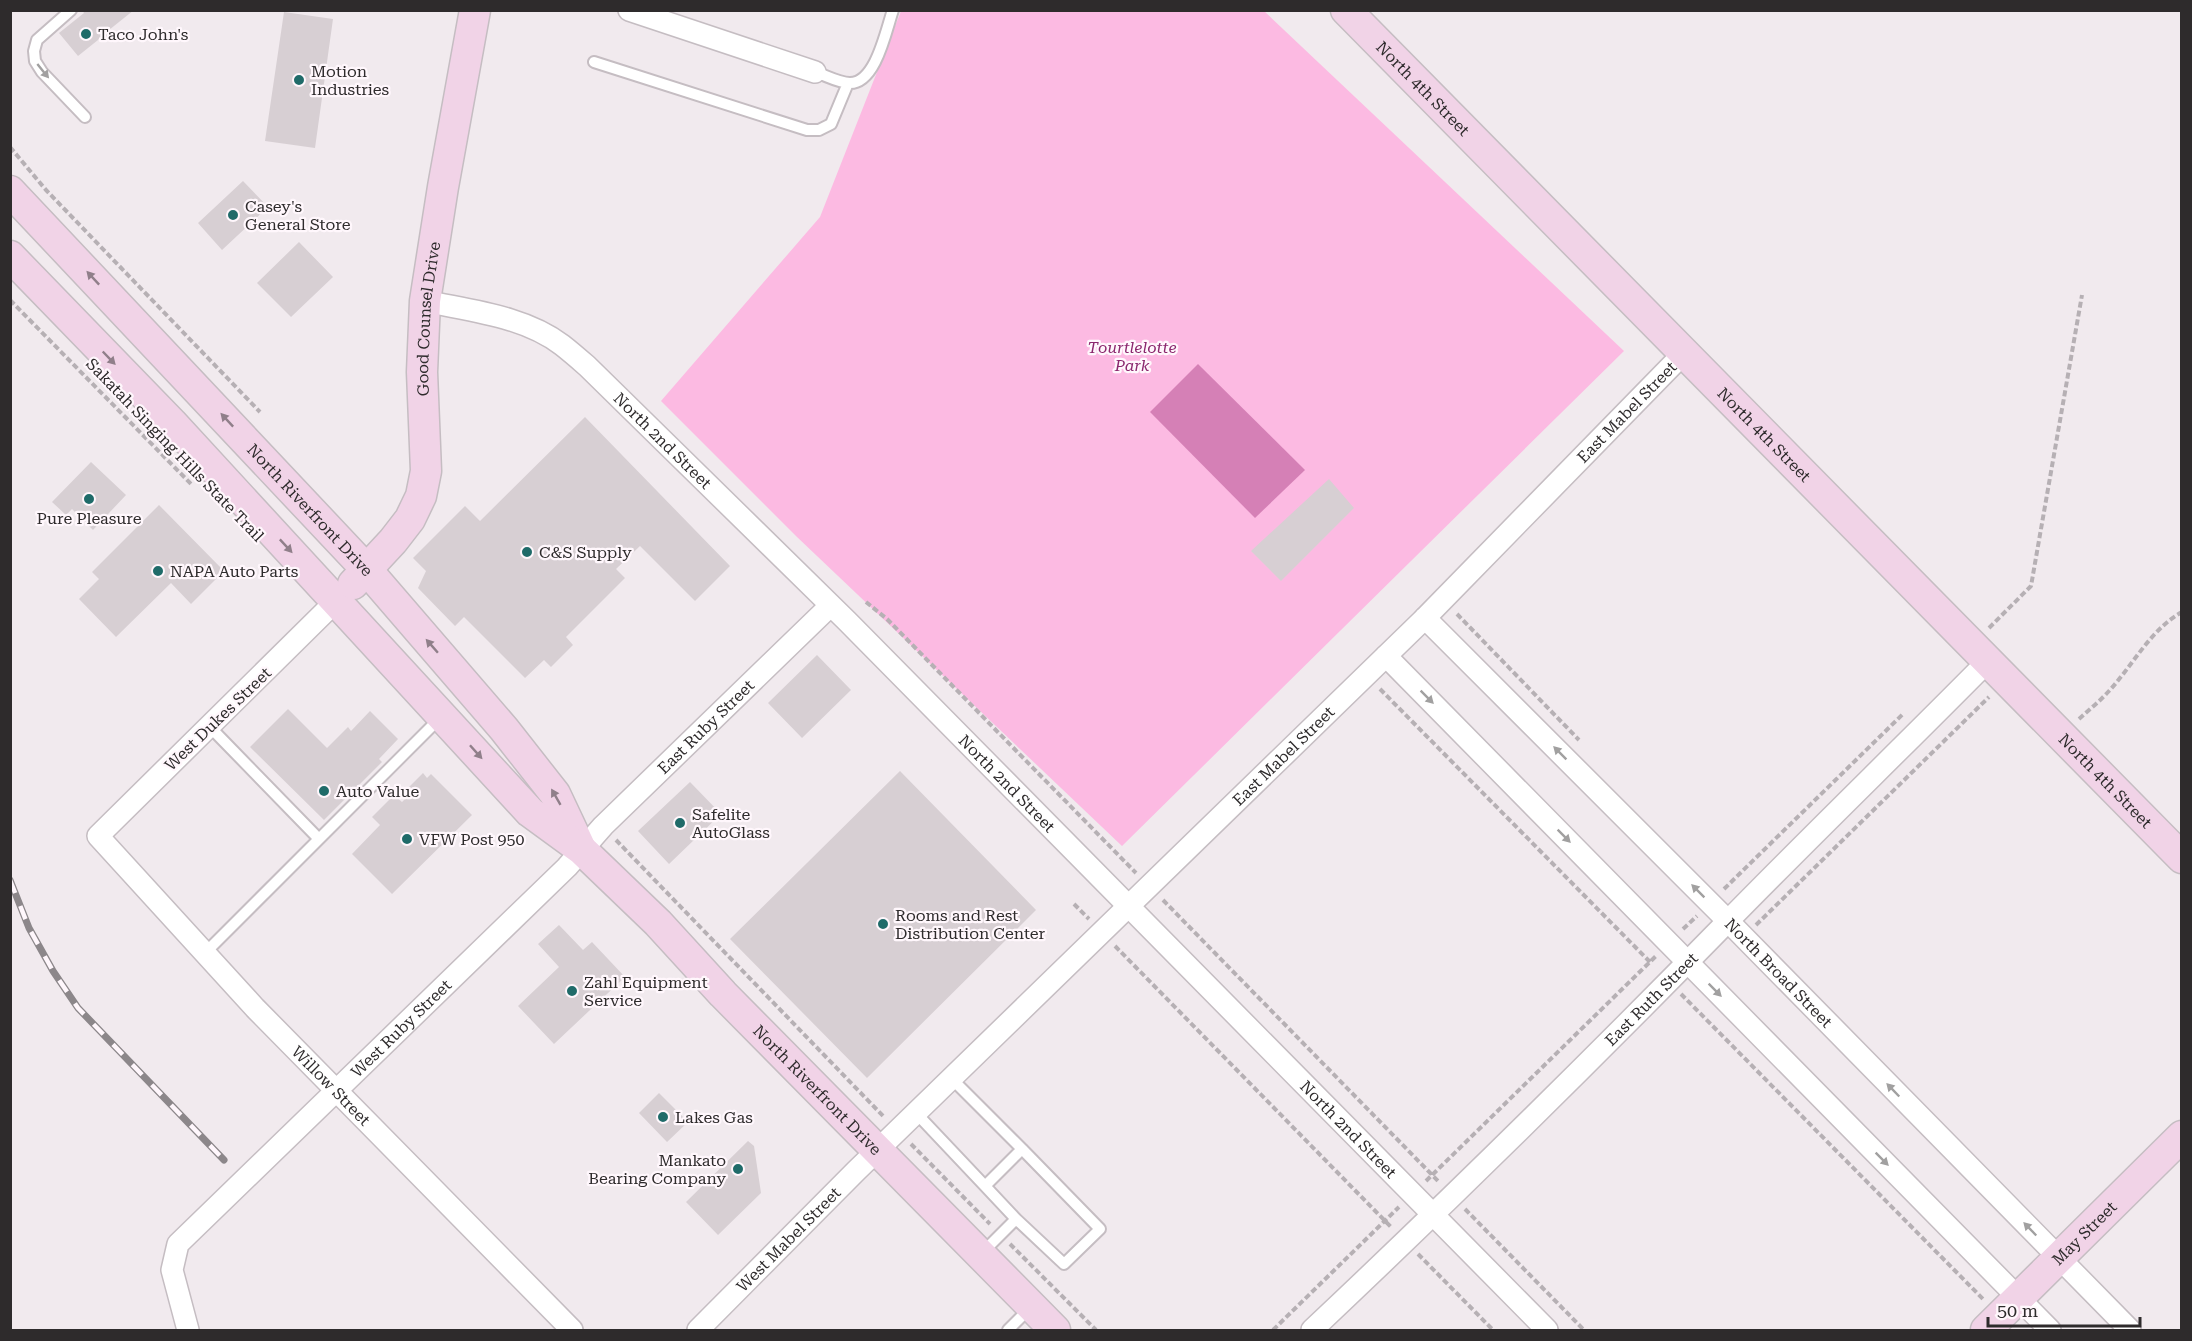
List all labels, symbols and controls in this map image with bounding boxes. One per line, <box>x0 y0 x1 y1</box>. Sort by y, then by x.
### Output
place label: Taco John's <box>98 25 189 44</box>
marker: Taco John's <box>79 27 93 41</box>
street label: North 4th Street <box>1373 37 1474 140</box>
place label: Motion Industries <box>311 62 390 99</box>
one-way arrow <box>36 64 48 79</box>
marker: Motion Industries <box>292 73 306 87</box>
place label: Casey's General Store <box>245 197 351 234</box>
marker: Casey's General Store <box>226 208 240 222</box>
street label: Good Counsel Drive <box>412 240 444 397</box>
one-way arrow <box>86 271 100 286</box>
park label: Tourtlelotte Park <box>1088 338 1177 375</box>
one-way arrow <box>102 351 116 366</box>
street label: Sakatah Singing Hills State Trail <box>82 354 268 546</box>
street label: East Mabel Street <box>1573 357 1680 466</box>
street label: North 4th Street <box>1714 383 1815 486</box>
street label: North 2nd Street <box>610 388 716 492</box>
one-way arrow <box>221 413 234 428</box>
street label: North Riverfront Drive <box>243 440 377 580</box>
marker: Pure Pleasure <box>82 492 96 506</box>
place label: Pure Pleasure <box>37 509 142 528</box>
one-way arrow <box>279 539 293 554</box>
place label: C&S Supply <box>539 543 632 562</box>
marker: C&S Supply <box>520 545 534 559</box>
place label: NAPA Auto Parts <box>170 562 299 581</box>
marker: NAPA Auto Parts <box>151 564 165 578</box>
one-way arrow <box>426 638 439 654</box>
street label: West Dukes Street <box>161 663 275 775</box>
street label: East Ruby Street <box>653 676 758 778</box>
one-way arrow <box>1420 690 1434 705</box>
street label: East Mabel Street <box>1229 702 1338 809</box>
street label: North 4th Street <box>2055 729 2156 832</box>
street label: North 2nd Street <box>955 731 1059 836</box>
one-way arrow <box>469 744 482 759</box>
one-way arrow <box>1553 747 1567 761</box>
place label: Auto Value <box>336 782 419 801</box>
marker: Auto Value <box>317 784 331 798</box>
one-way arrow <box>551 788 561 805</box>
place label: Safelite AutoGlass <box>692 805 770 842</box>
marker: Safelite AutoGlass <box>673 816 687 830</box>
one-way arrow <box>1556 829 1570 843</box>
place label: VFW Post 950 <box>419 830 524 849</box>
marker: VFW Post 950 <box>400 832 414 846</box>
one-way arrow <box>1691 885 1705 899</box>
place label: Rooms and Rest Distribution Center <box>895 906 1046 943</box>
street label: North Broad Street <box>1721 914 1837 1031</box>
marker: Rooms and Rest Distribution Center <box>876 917 890 931</box>
street label: East Ruth Street <box>1601 948 1701 1050</box>
place label: Zahl Equipment Service <box>584 973 708 1010</box>
street label: West Ruby Street <box>347 975 455 1081</box>
one-way arrow <box>1708 983 1722 997</box>
marker: Zahl Equipment Service <box>565 984 579 998</box>
street label: North Riverfront Drive <box>749 1021 886 1159</box>
street label: Willow Street <box>288 1042 374 1129</box>
street label: North 2nd Street <box>1296 1076 1401 1182</box>
one-way arrow <box>1887 1083 1901 1097</box>
place label: Lakes Gas <box>675 1108 753 1127</box>
marker: Lakes Gas <box>656 1110 670 1124</box>
place label: Mankato Bearing Company <box>588 1151 727 1188</box>
one-way arrow <box>1874 1152 1888 1166</box>
marker: Mankato Bearing Company <box>731 1162 745 1176</box>
street label: West Mabel Street <box>732 1183 844 1295</box>
street label: May Street <box>2048 1197 2120 1269</box>
one-way arrow <box>2023 1222 2037 1237</box>
scale bar <box>1988 1290 2140 1328</box>
text: 50 m <box>1997 1300 2038 1321</box>

